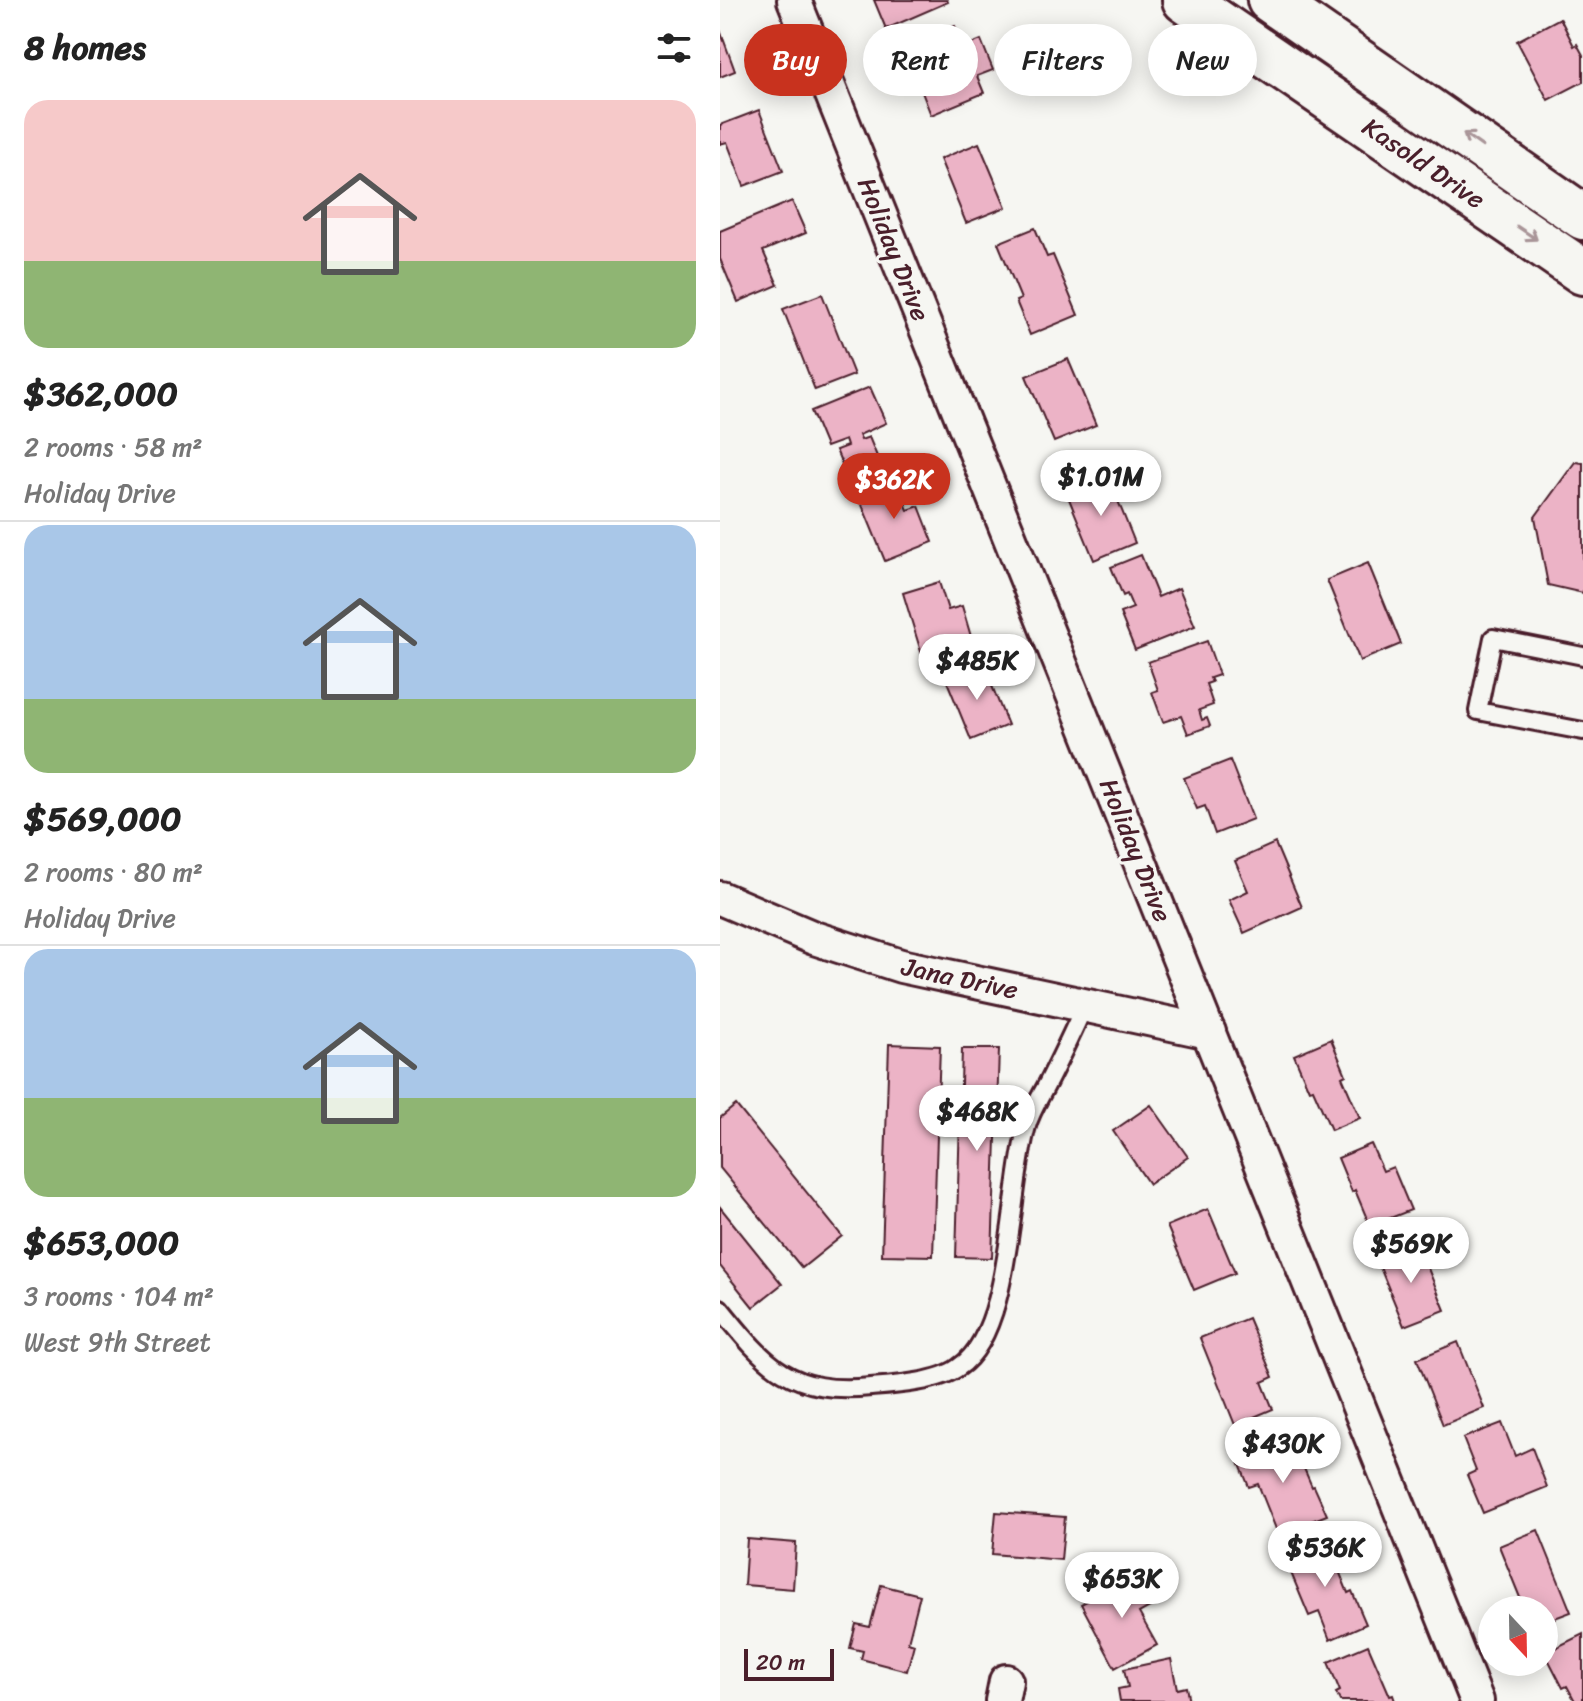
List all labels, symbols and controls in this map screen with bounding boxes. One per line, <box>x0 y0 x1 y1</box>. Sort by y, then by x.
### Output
text: 8 homes <box>24 18 146 78</box>
chip: Buy <box>744 24 847 96</box>
chip: Rent <box>863 24 978 96</box>
chip: Filters <box>994 24 1132 96</box>
chip: New <box>1148 24 1257 96</box>
icon: filters <box>652 26 696 70</box>
street label: Kasold Drive <box>1353 105 1495 221</box>
one-way arrow <box>1462 132 1484 149</box>
icon: home <box>288 152 432 296</box>
street label: Holiday Drive <box>844 170 944 328</box>
one-way arrow <box>1515 225 1537 241</box>
text: $362,000 <box>24 364 178 424</box>
text: 2 rooms · 58 m² <box>24 424 202 470</box>
pin: $1.01M <box>1036 450 1166 518</box>
pin: $362K <box>838 453 950 521</box>
text: $1.01M <box>1058 453 1144 499</box>
text: $362K <box>855 456 933 502</box>
text: Holiday Drive <box>24 470 176 516</box>
icon: home <box>288 577 432 721</box>
pin: $485K <box>921 634 1033 702</box>
text: $485K <box>936 637 1018 683</box>
street label: Holiday Drive <box>1086 771 1186 929</box>
text: $569,000 <box>24 789 181 849</box>
text: 2 rooms · 80 m² <box>24 849 203 895</box>
text: Holiday Drive <box>24 895 176 941</box>
street label: Jana Drive <box>897 943 1022 1013</box>
icon: home <box>288 1001 432 1145</box>
pin: $468K <box>921 1085 1033 1153</box>
text: $468K <box>937 1088 1017 1134</box>
text: $653,000 <box>24 1213 179 1273</box>
pin: $569K <box>1355 1217 1467 1285</box>
text: $569K <box>1371 1220 1451 1266</box>
text: 3 rooms · 104 m² <box>24 1273 214 1319</box>
text: West 9th Street <box>24 1319 211 1365</box>
pin: $430K <box>1227 1417 1339 1485</box>
text: $430K <box>1243 1420 1323 1466</box>
pin: $536K <box>1269 1521 1381 1589</box>
text: $536K <box>1286 1524 1364 1570</box>
pin: $653K <box>1066 1552 1178 1620</box>
text: $653K <box>1083 1555 1161 1601</box>
north arrow <box>1478 1596 1558 1676</box>
map controls <box>1478 1596 1558 1676</box>
text: 20 m <box>756 1643 805 1682</box>
scale bar <box>744 1645 834 1681</box>

